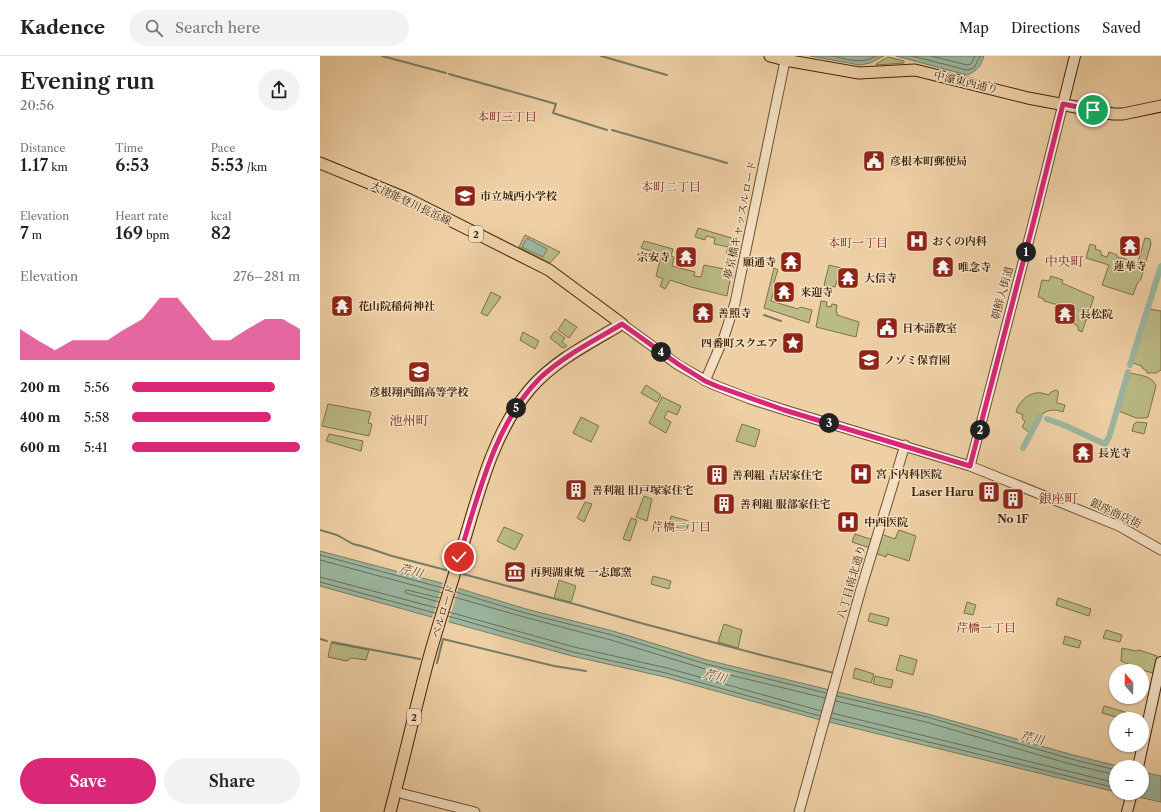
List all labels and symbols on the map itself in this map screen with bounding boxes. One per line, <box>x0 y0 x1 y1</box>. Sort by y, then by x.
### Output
street label: 中濠東西通り <box>932 68 1000 96</box>
pin <box>1076 93 1110 127</box>
district label: 本町三丁目 <box>477 109 537 124</box>
public building icon: 彦根本町郵便局 <box>861 148 887 174</box>
place label: 彦根本町郵便局 <box>890 154 967 168</box>
street label: 夢京橋キャッスルロード <box>721 159 759 281</box>
street label: 大津能登川長浜線 <box>368 178 454 228</box>
district label: 本町二丁目 <box>641 179 701 194</box>
school or university icon: 市立城西小学校 <box>452 183 478 209</box>
place label: 市立城西小学校 <box>480 189 557 203</box>
road number: 2 <box>469 226 483 242</box>
hospital icon: おくの内科 <box>904 228 930 254</box>
temple icon: 蓮華寺 <box>1117 233 1143 259</box>
place label: おくの内科 <box>932 234 987 248</box>
district label: 本町一丁目 <box>828 235 888 250</box>
pin: 1 <box>1016 242 1036 262</box>
temple icon: 宗安寺 <box>673 244 699 270</box>
temple icon: 願通寺 <box>778 249 804 275</box>
place label: 宗安寺 <box>637 250 670 264</box>
district label: 中央町 <box>1044 253 1084 269</box>
temple icon: 唯念寺 <box>930 254 956 280</box>
place label: 願通寺 <box>743 255 776 269</box>
place label: 蓮華寺 <box>1114 259 1147 273</box>
place label: 唯念寺 <box>958 260 991 274</box>
temple icon: 大信寺 <box>835 265 861 291</box>
street label: 朝鮮人街道 <box>988 265 1016 321</box>
place label: 大信寺 <box>864 271 897 285</box>
temple icon: 来迎寺 <box>771 279 797 305</box>
place label: 来迎寺 <box>800 285 833 299</box>
temple icon: 花山院稲荷神社 <box>329 293 355 319</box>
place label: 花山院稲荷神社 <box>358 299 435 313</box>
temple icon: 善照寺 <box>690 300 716 326</box>
temple icon: 長松院 <box>1052 301 1078 327</box>
place label: 善照寺 <box>718 306 751 320</box>
place label: 長松院 <box>1080 307 1113 321</box>
public building icon: 日本語教室 <box>874 315 900 341</box>
place label: 日本語教室 <box>902 321 957 335</box>
place icon: 四番町スクエア <box>780 330 806 356</box>
place label: 四番町スクエア <box>701 336 778 350</box>
pin: 4 <box>651 342 671 362</box>
school or university icon: ノゾミ保育園 <box>856 347 882 373</box>
place label: ノゾミ保育園 <box>884 353 950 367</box>
school or university icon: 彦根翔西館高等学校 <box>406 359 432 385</box>
place label: 彦根翔西館高等学校 <box>370 385 469 399</box>
pin: 5 <box>506 398 526 418</box>
district label: 池州町 <box>389 412 429 428</box>
pin: 3 <box>819 413 839 433</box>
pin: 2 <box>970 420 990 440</box>
temple icon: 長光寺 <box>1070 440 1096 466</box>
place label: 長光寺 <box>1098 446 1131 460</box>
hospital icon: 宮下内科医院 <box>848 461 874 487</box>
building icon: 善利組 吉居家住宅 <box>704 462 730 488</box>
place label: 宮下内科医院 <box>876 467 942 481</box>
place label: 善利組 吉居家住宅 <box>732 468 823 482</box>
building icon: 善利組 旧戸塚家住宅 <box>563 477 589 503</box>
building icon: Laser Haru <box>976 479 1002 505</box>
place label: 善利組 旧戸塚家住宅 <box>592 483 694 497</box>
place label: Laser Haru <box>911 485 975 499</box>
building icon: No 1F <box>1000 486 1026 512</box>
district label: 銀座町 <box>1038 490 1078 506</box>
building icon: 善利組 服部家住宅 <box>711 491 737 517</box>
street label: 銀座商店街 <box>1088 495 1144 531</box>
place label: 善利組 服部家住宅 <box>740 497 831 511</box>
hospital icon: 中西医院 <box>835 509 861 535</box>
place label: No 1F <box>997 512 1029 526</box>
place label: 中西医院 <box>864 515 908 529</box>
district label: 芹橋二丁目 <box>651 519 711 534</box>
pin <box>442 540 476 574</box>
street label: 八丁目南北通り <box>834 543 868 621</box>
museum icon: 再興湖東焼 一志郎窯 <box>502 559 528 585</box>
water label: 芹川 <box>398 560 427 581</box>
place label: 再興湖東焼 一志郎窯 <box>530 565 632 579</box>
street label: ベルロード <box>428 583 458 639</box>
district label: 芹橋一丁目 <box>956 620 1016 635</box>
north arrow <box>1109 664 1149 704</box>
water label: 芹川 <box>702 665 731 686</box>
road number: 2 <box>407 709 421 725</box>
water label: 芹川 <box>1019 728 1047 748</box>

